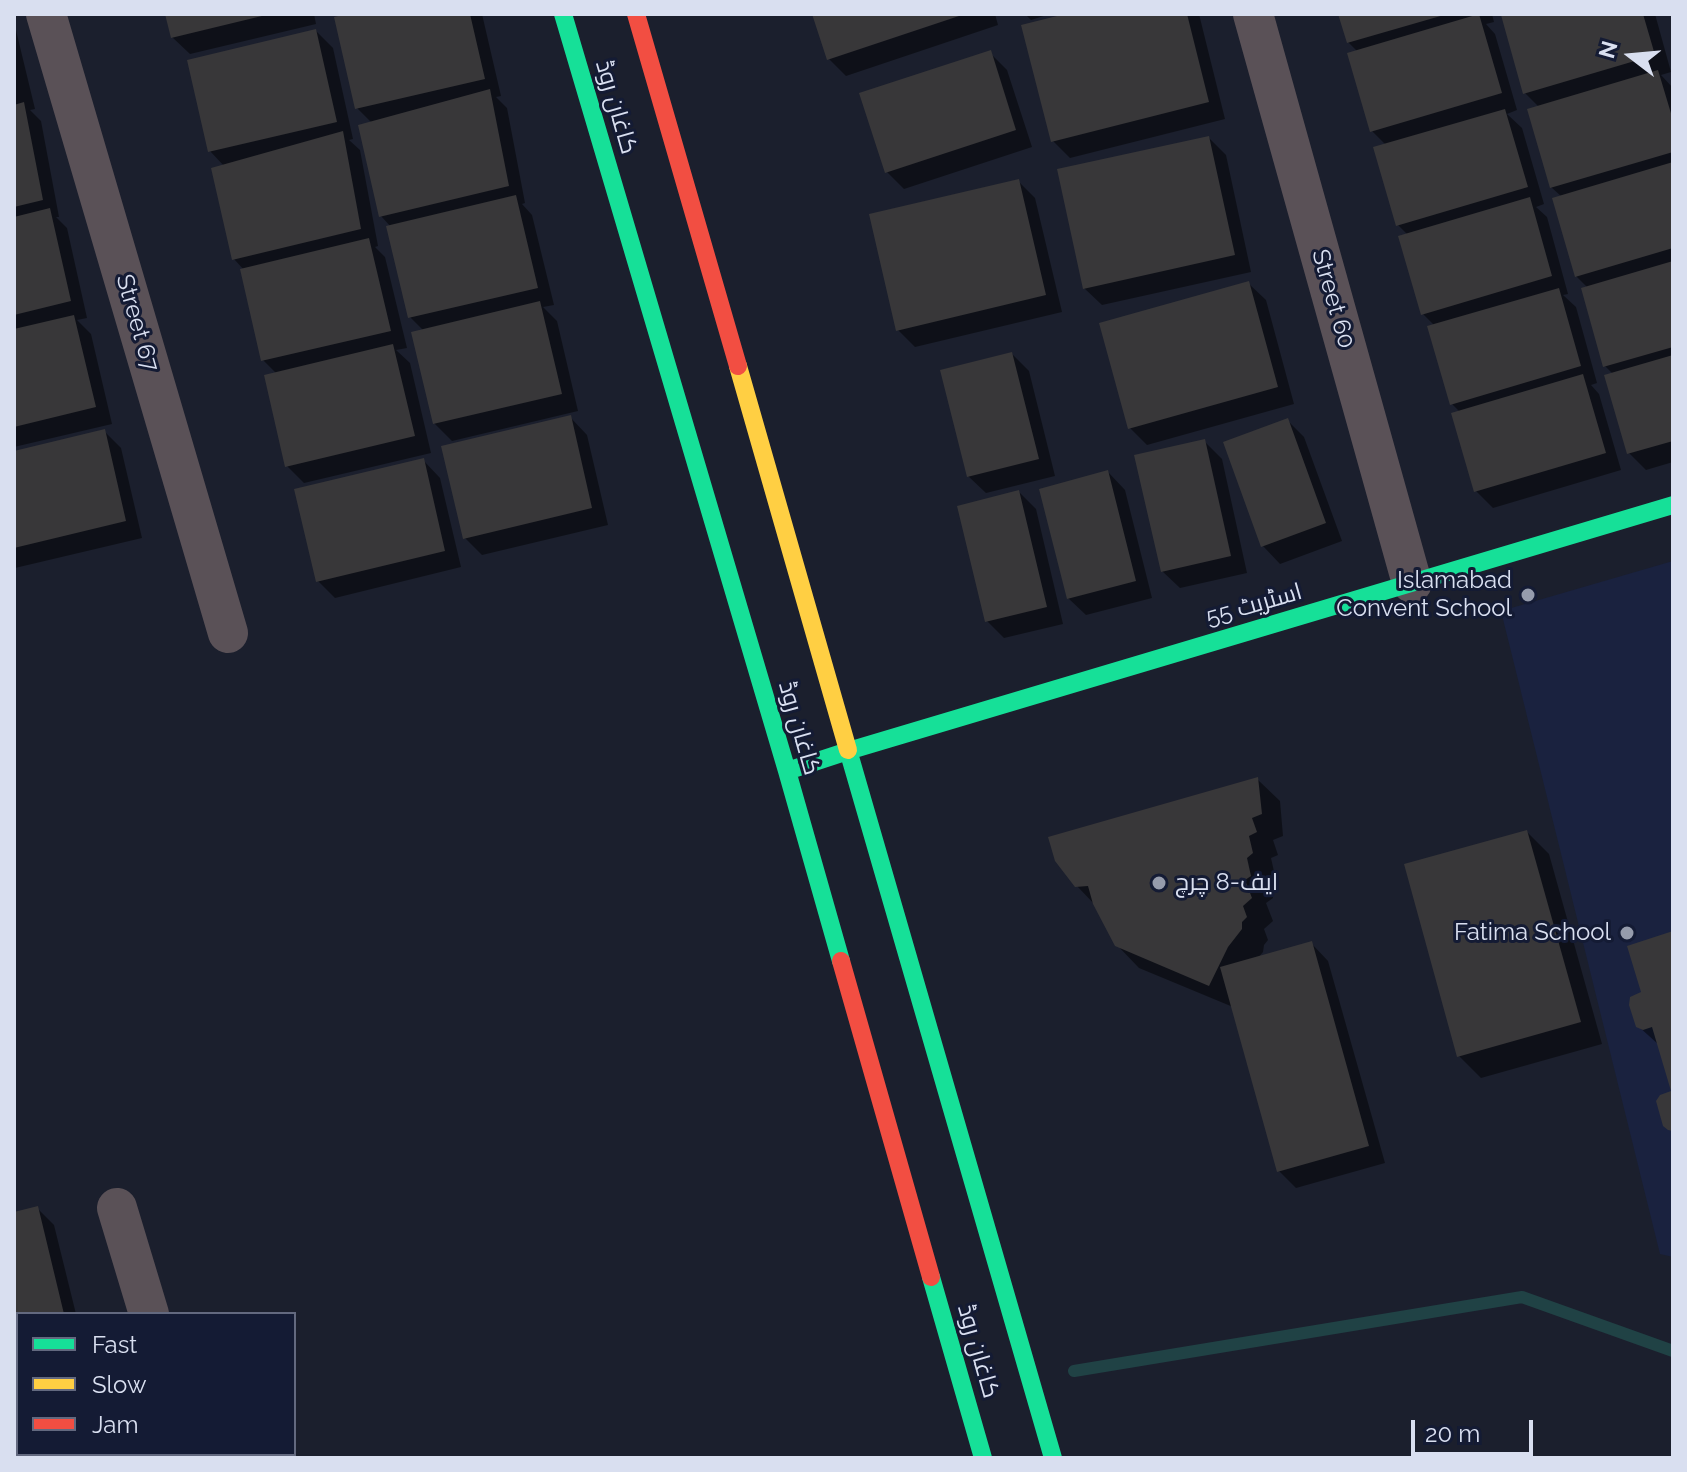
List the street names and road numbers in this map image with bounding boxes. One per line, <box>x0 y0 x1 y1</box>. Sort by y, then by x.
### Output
street label: کاغان روڈ <box>589 57 643 157</box>
street label: Street 60 <box>1305 246 1361 352</box>
street label: Street 67 <box>109 271 165 375</box>
street label: اسٹریٹ 55 <box>1203 578 1305 632</box>
street label: کاغان روڈ <box>772 678 826 778</box>
street label: کاغان روڈ <box>951 1301 1005 1401</box>

